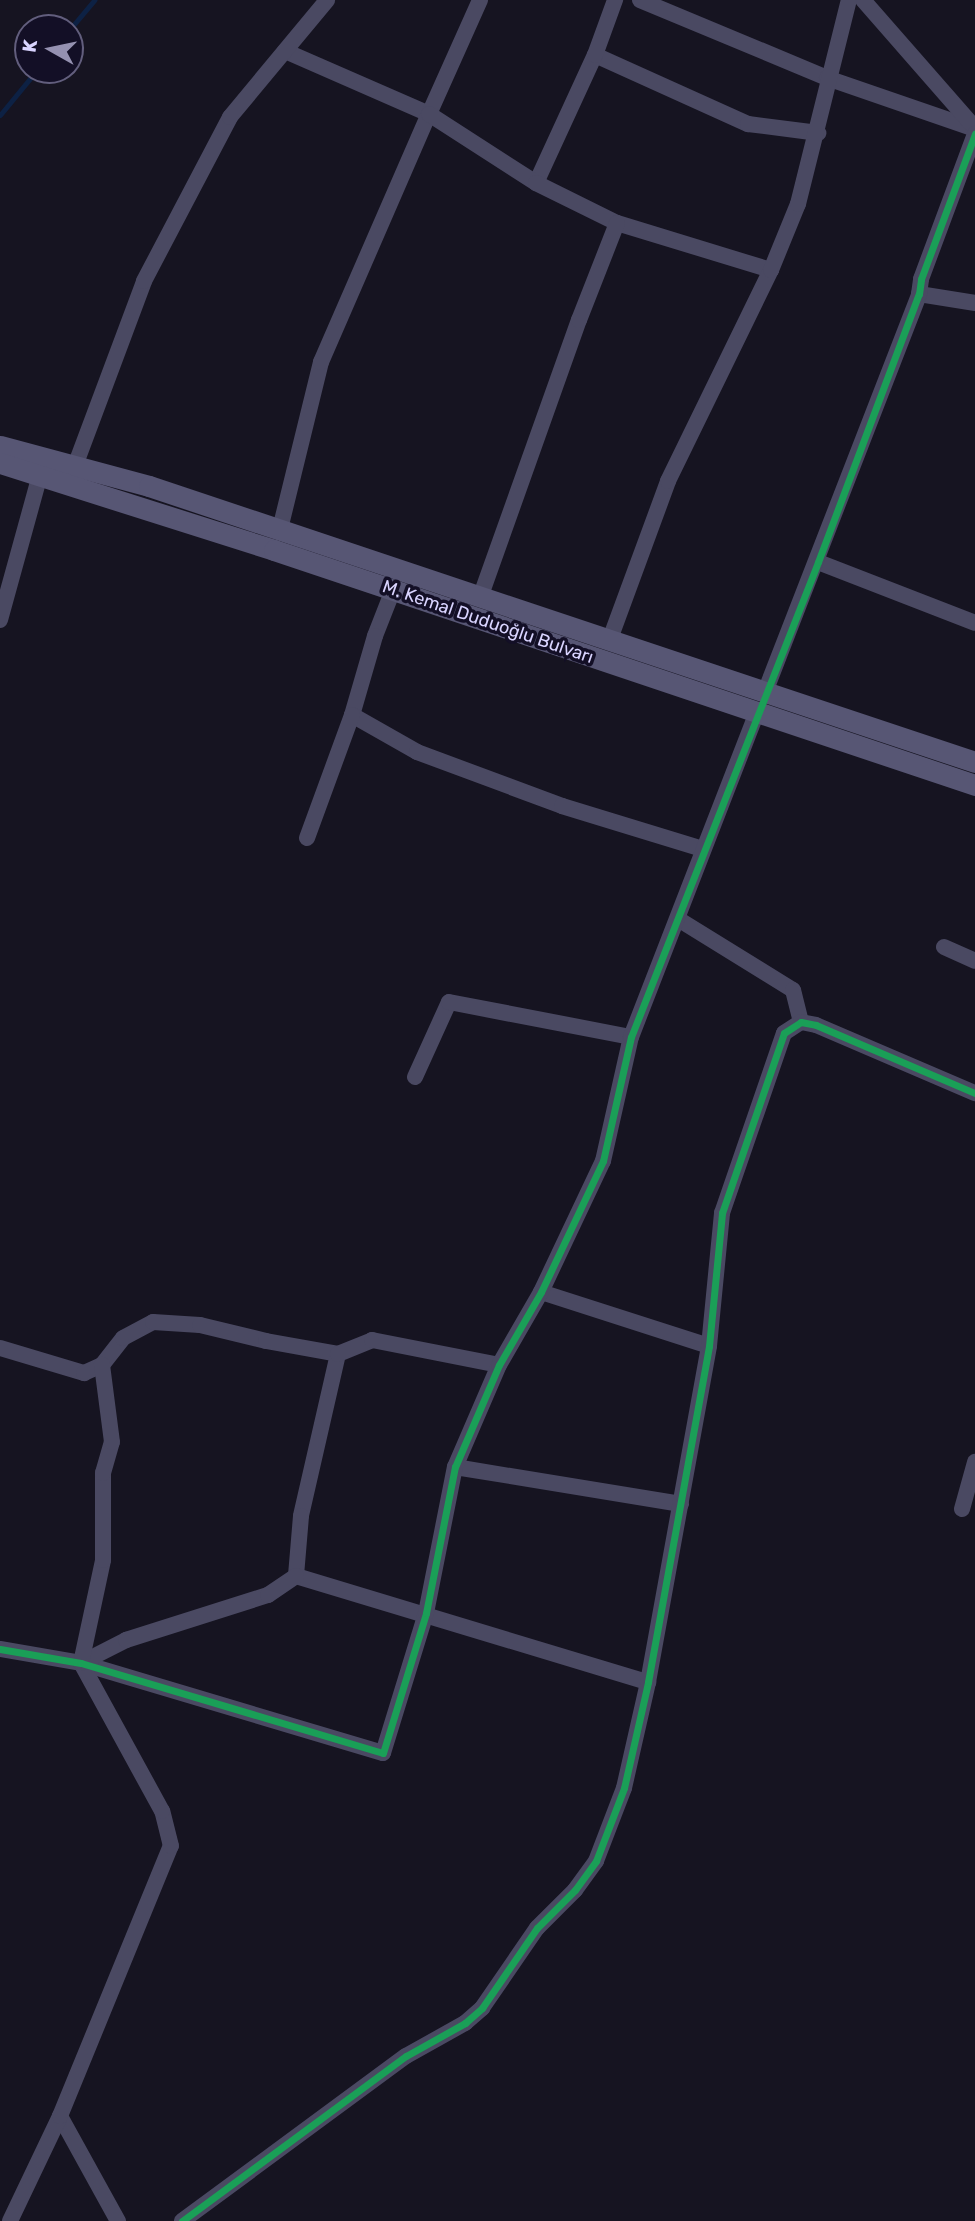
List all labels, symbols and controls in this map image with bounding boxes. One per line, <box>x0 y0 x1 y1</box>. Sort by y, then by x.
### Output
north arrow <box>14 14 84 84</box>
text: K <box>17 38 42 54</box>
street label: M. Kemal Duduoğlu Bulvarı <box>380 576 596 668</box>

